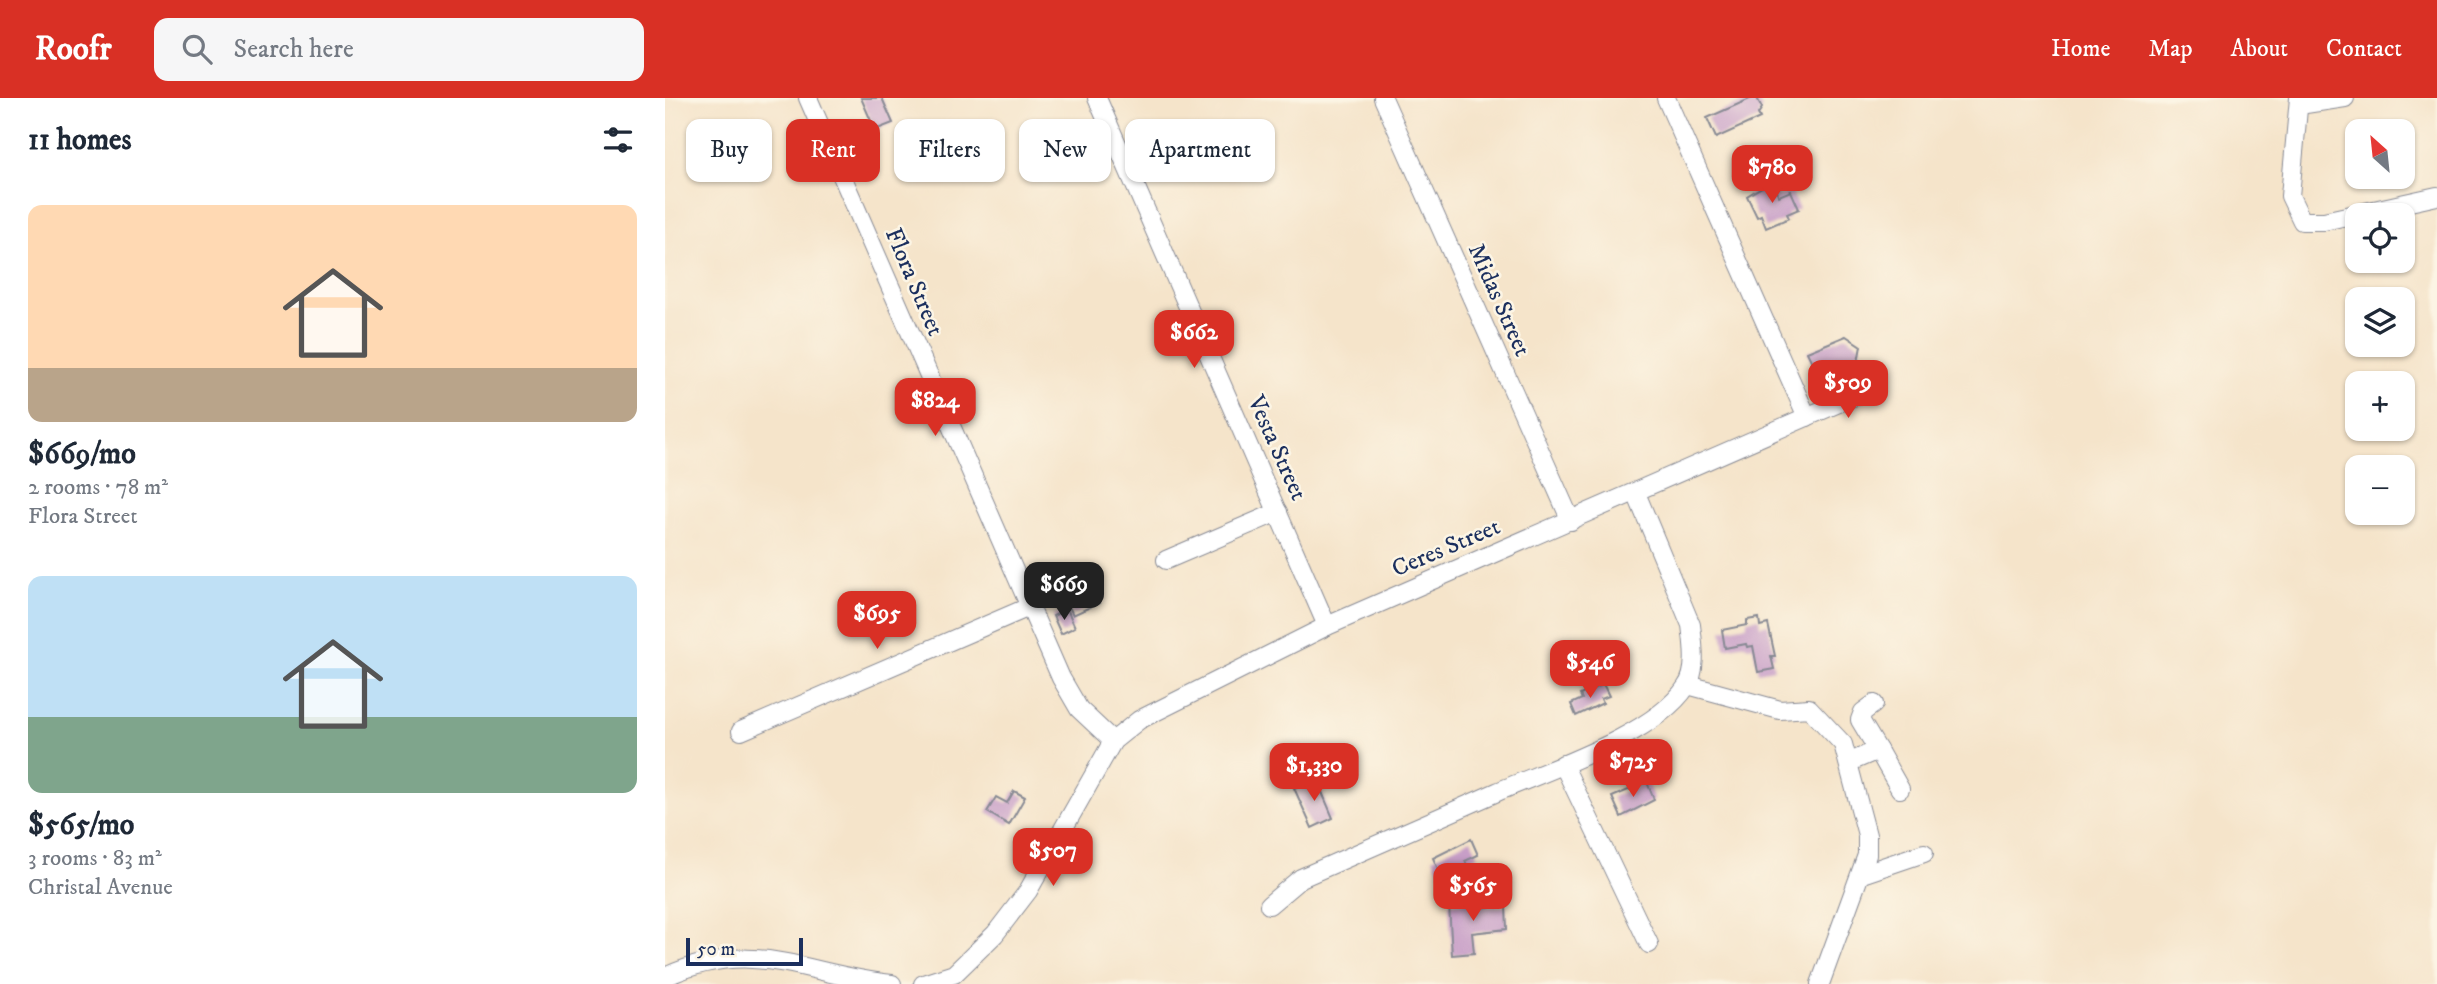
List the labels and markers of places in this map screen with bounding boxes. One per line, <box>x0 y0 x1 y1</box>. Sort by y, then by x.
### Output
pin: $780 <box>1731 146 1813 205</box>
pin: $662 <box>1153 310 1235 370</box>
pin: $509 <box>1807 360 1889 420</box>
pin: $824 <box>894 378 976 438</box>
pin: $669 <box>1023 562 1105 622</box>
pin: $695 <box>836 592 918 651</box>
pin: $546 <box>1549 640 1631 700</box>
pin: $725 <box>1592 740 1674 799</box>
pin: $1,330 <box>1257 744 1371 803</box>
pin: $507 <box>1012 828 1094 888</box>
pin: $565 <box>1432 864 1514 923</box>

